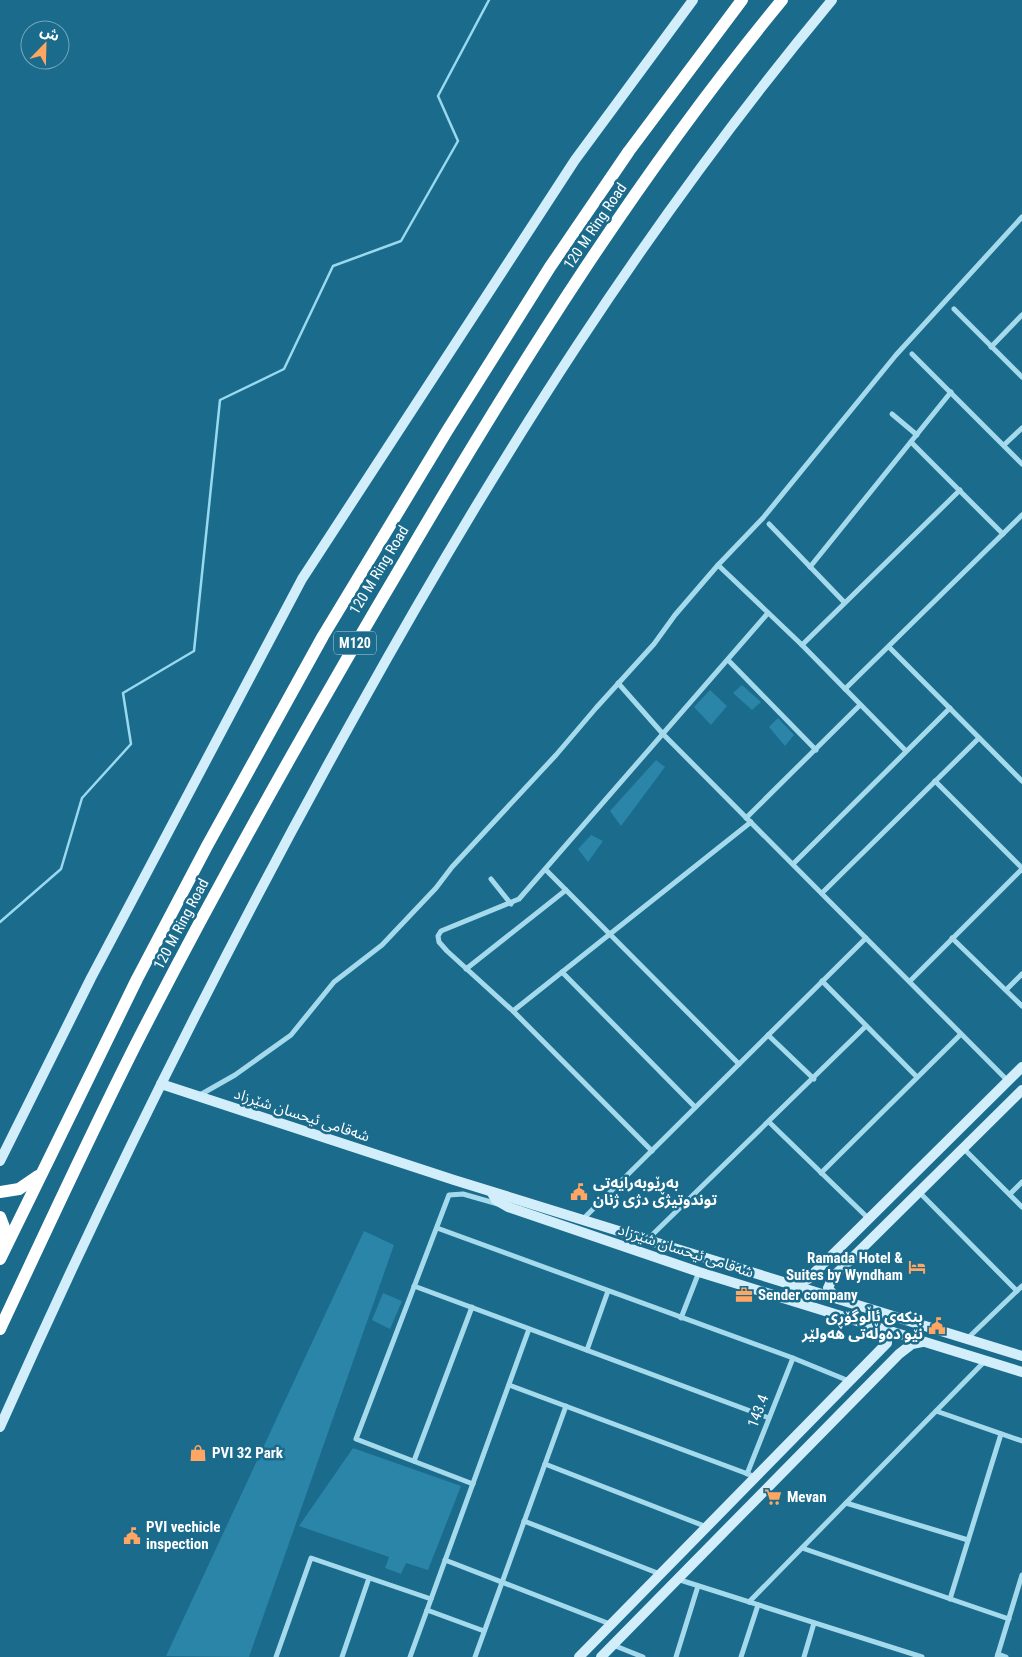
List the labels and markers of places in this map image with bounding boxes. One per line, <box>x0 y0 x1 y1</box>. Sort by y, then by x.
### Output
place label: بەڕێوبەرایەتی توندوتیژی دژی ژنان <box>593 1174 718 1209</box>
public building icon: بەڕێوبەرایەتی توندوتیژی دژی ژنان <box>569 1182 589 1202</box>
place label: Ramada Hotel & Suites by Wyndham <box>786 1249 903 1284</box>
hotel icon: Ramada Hotel & Suites by Wyndham <box>907 1257 927 1277</box>
office icon: Sender company <box>734 1285 754 1305</box>
place label: Sender company <box>758 1286 858 1304</box>
place label: بنکەی ئاڵوگۆڕی نێو دەوڵەتی هەولێر <box>801 1306 923 1343</box>
public building icon: بنکەی ئاڵوگۆڕی نێو دەوڵەتی هەولێر <box>927 1316 947 1336</box>
shop icon: PVI 32 Park <box>188 1443 208 1463</box>
place label: PVI 32 Park <box>212 1444 284 1462</box>
supermarket icon: Mevan <box>763 1487 783 1507</box>
place label: Mevan <box>787 1488 827 1506</box>
place label: PVI vechicle inspection <box>146 1518 220 1553</box>
public building icon: PVI vechicle inspection <box>122 1526 142 1546</box>

